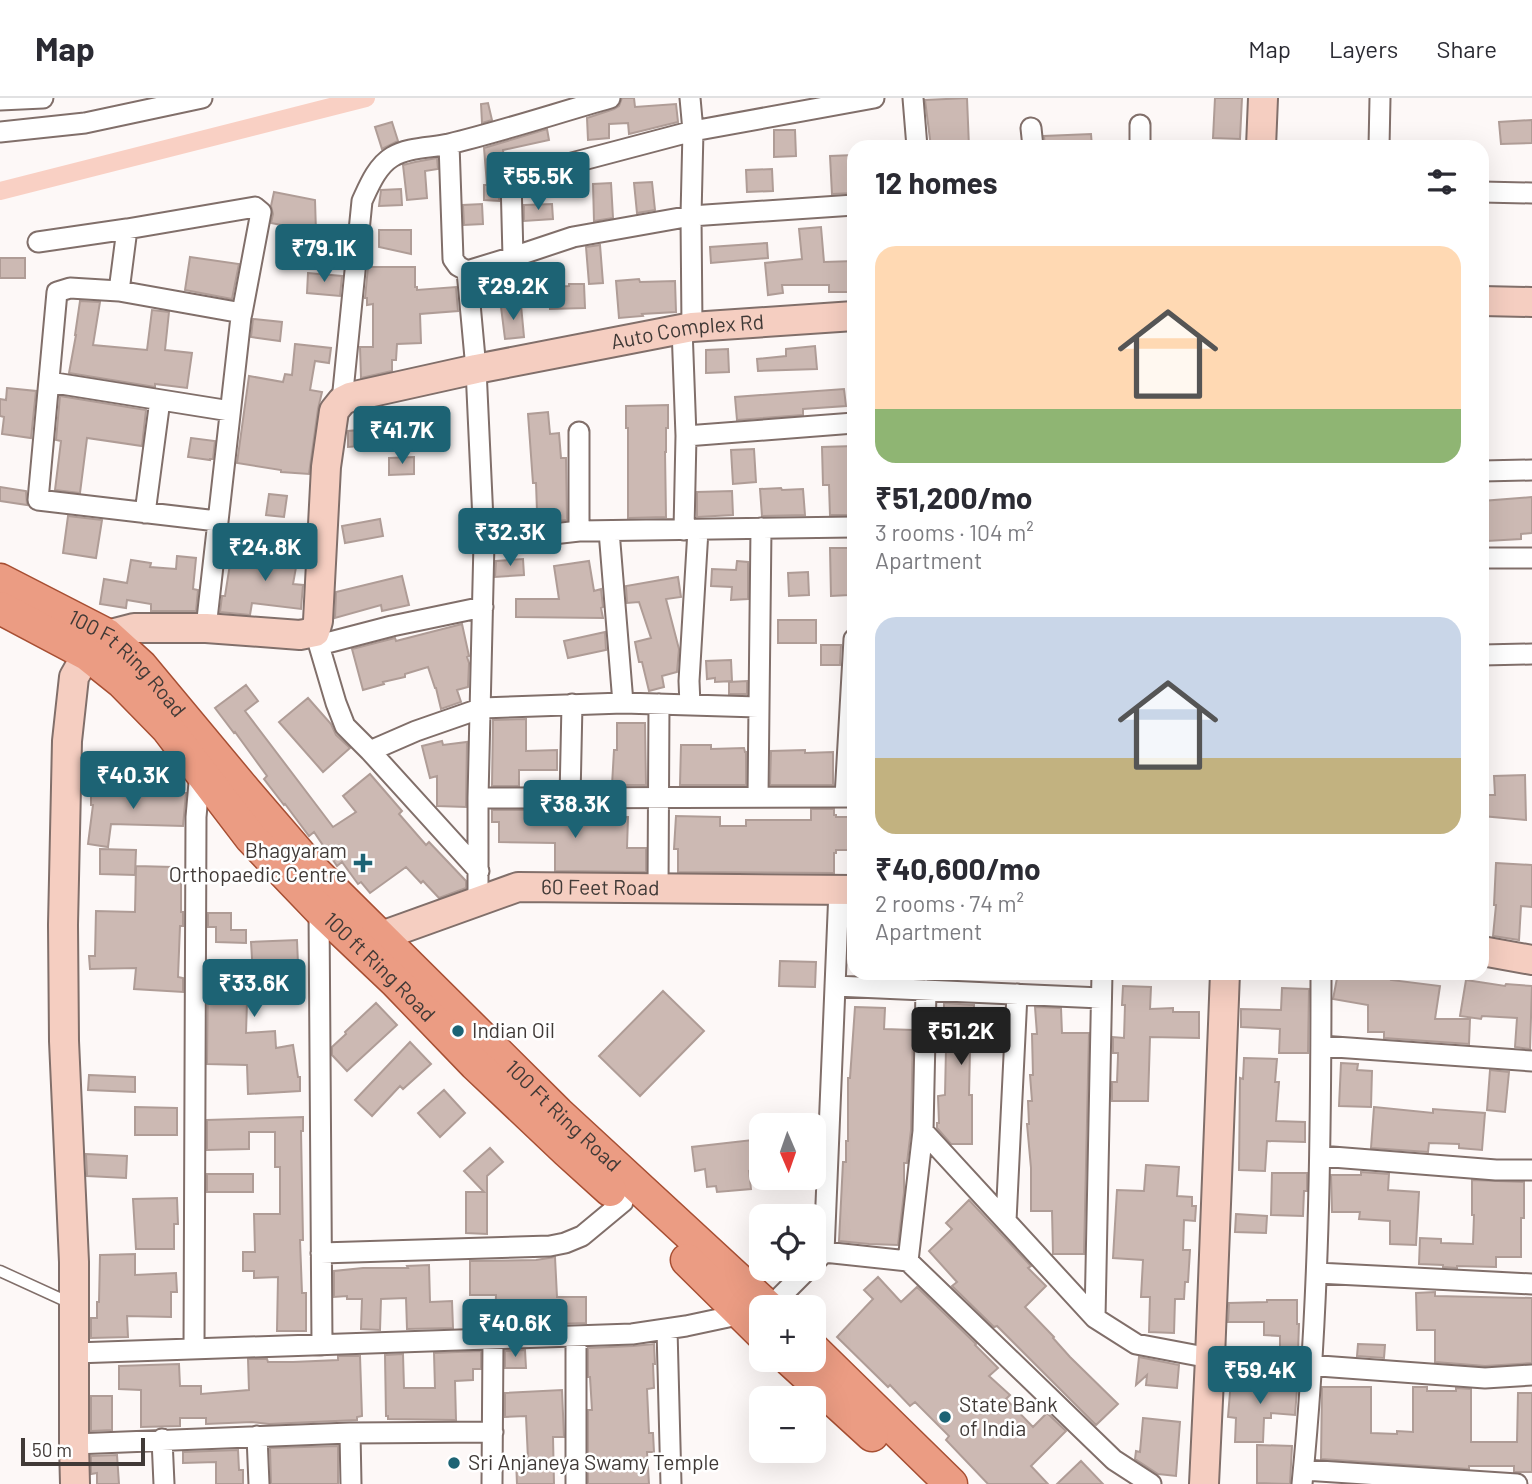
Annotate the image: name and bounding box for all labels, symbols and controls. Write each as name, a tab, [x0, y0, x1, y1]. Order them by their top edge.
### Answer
text: Map	[35, 28, 95, 68]
text: Map	[1248, 34, 1291, 63]
text: Layers	[1329, 34, 1398, 63]
text: Share	[1436, 34, 1497, 63]
pin: ₹55.5K	[481, 152, 595, 212]
text: ₹55.5K	[503, 161, 573, 189]
icon: filters	[1423, 163, 1461, 201]
text: 12 homes	[875, 164, 998, 200]
pin: ₹79.1K	[267, 225, 381, 284]
text: ₹79.1K	[291, 233, 357, 261]
pin: ₹29.2K	[456, 262, 570, 322]
text: ₹29.2K	[477, 271, 549, 299]
icon: home	[1105, 291, 1231, 417]
street label: Auto Complex Rd	[608, 308, 765, 354]
pin: ₹41.7K	[345, 406, 459, 466]
text: ₹41.7K	[369, 415, 435, 443]
text: ₹51,200/mo	[875, 479, 1033, 515]
pin: ₹32.3K	[453, 508, 567, 568]
text: ₹32.3K	[474, 517, 546, 545]
text: 3 rooms · 104 m²	[875, 518, 1034, 546]
pin: ₹24.8K	[208, 524, 322, 583]
text: ₹24.8K	[228, 532, 302, 560]
text: Apartment	[875, 546, 982, 574]
street label: 100 Ft Ring Road	[65, 604, 192, 721]
icon: home	[1105, 662, 1231, 788]
pin: ₹40.3K	[76, 752, 190, 811]
text: ₹40.3K	[96, 760, 170, 788]
pin: ₹38.3K	[518, 780, 632, 840]
text: ₹38.3K	[539, 789, 611, 817]
place label: Bhagyaram Orthopaedic Centre	[169, 837, 347, 886]
text: ₹40,600/mo	[875, 850, 1041, 886]
marker: Bhagyaram Orthopaedic Centre	[353, 853, 373, 873]
street label: 60 Feet Road	[541, 873, 660, 899]
text: 2 rooms · 74 m²	[875, 889, 1024, 917]
street label: 100 ft Ring Road	[319, 906, 441, 1026]
text: Apartment	[875, 917, 982, 945]
pin: ₹33.6K	[197, 960, 311, 1019]
text: ₹33.6K	[219, 968, 289, 996]
pin: ₹51.2K	[904, 1007, 1018, 1067]
text: ₹51.2K	[928, 1016, 994, 1044]
place label: Indian Oil	[472, 1017, 555, 1042]
marker: Indian Oil	[450, 1023, 466, 1039]
street label: 100 Ft Ring Road	[501, 1054, 627, 1176]
north arrow	[749, 1113, 826, 1190]
map controls	[749, 1113, 826, 1463]
button: locate	[749, 1204, 826, 1281]
button: +	[749, 1295, 826, 1372]
pin: ₹40.6K	[458, 1300, 572, 1359]
text: ₹40.6K	[478, 1308, 552, 1336]
pin: ₹59.4K	[1203, 1346, 1317, 1406]
text: ₹59.4K	[1224, 1355, 1296, 1383]
button: −	[749, 1386, 826, 1463]
place label: State Bank of India	[959, 1391, 1058, 1440]
marker: State Bank of India	[937, 1409, 953, 1425]
scale bar	[21, 1435, 145, 1467]
text: 50 m	[32, 1438, 72, 1461]
place label: Sri Anjaneya Swamy Temple	[468, 1449, 720, 1474]
marker: Sri Anjaneya Swamy Temple	[446, 1455, 462, 1471]

